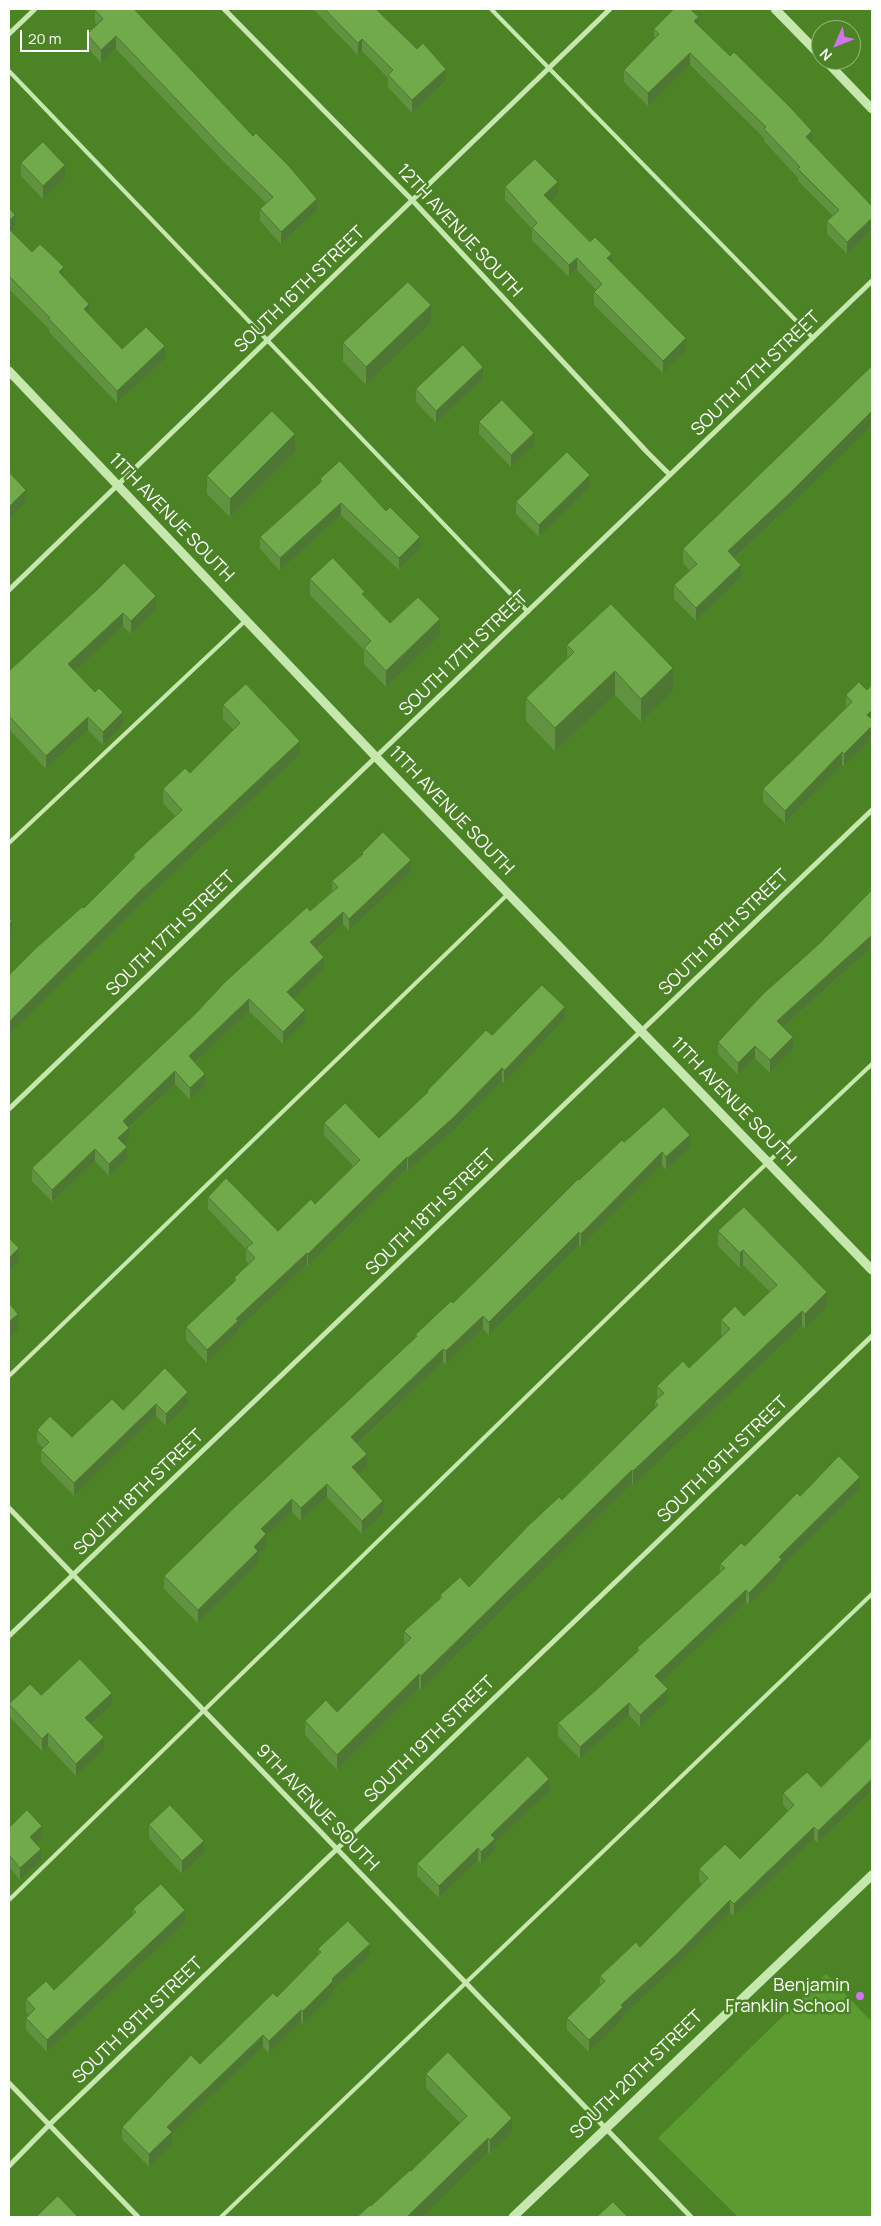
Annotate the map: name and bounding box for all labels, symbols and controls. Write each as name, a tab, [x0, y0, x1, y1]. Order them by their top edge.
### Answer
scale bar	[22, 20, 91, 52]
north arrow	[811, 20, 861, 70]
text: 20 m	[28, 28, 61, 49]
text: N	[815, 45, 836, 65]
street label: 12TH AVENUE SOUTH	[392, 160, 526, 302]
street label: SOUTH 16TH STREET	[230, 222, 370, 358]
street label: SOUTH 17TH STREET	[687, 307, 825, 441]
street label: 11TH AVENUE SOUTH	[104, 449, 238, 587]
street label: SOUTH 17TH STREET	[395, 587, 533, 721]
street label: 11TH AVENUE SOUTH	[384, 742, 518, 880]
street label: SOUTH 18TH STREET	[655, 865, 793, 1001]
street label: SOUTH 17TH STREET	[102, 867, 240, 1001]
street label: 11TH AVENUE SOUTH	[666, 1033, 800, 1171]
street label: SOUTH 18TH STREET	[362, 1145, 500, 1281]
street label: SOUTH 19TH STREET	[653, 1392, 793, 1528]
street label: SOUTH 18TH STREET	[70, 1425, 208, 1561]
street label: SOUTH 19TH STREET	[360, 1672, 500, 1808]
street label: 9TH AVENUE SOUTH	[251, 1740, 383, 1876]
street label: SOUTH 19TH STREET	[68, 1953, 208, 2089]
place label: Benjamin Franklin School	[725, 1975, 850, 2018]
marker: Benjamin Franklin School	[854, 1990, 866, 2002]
street label: SOUTH 20TH STREET	[566, 2006, 708, 2144]

